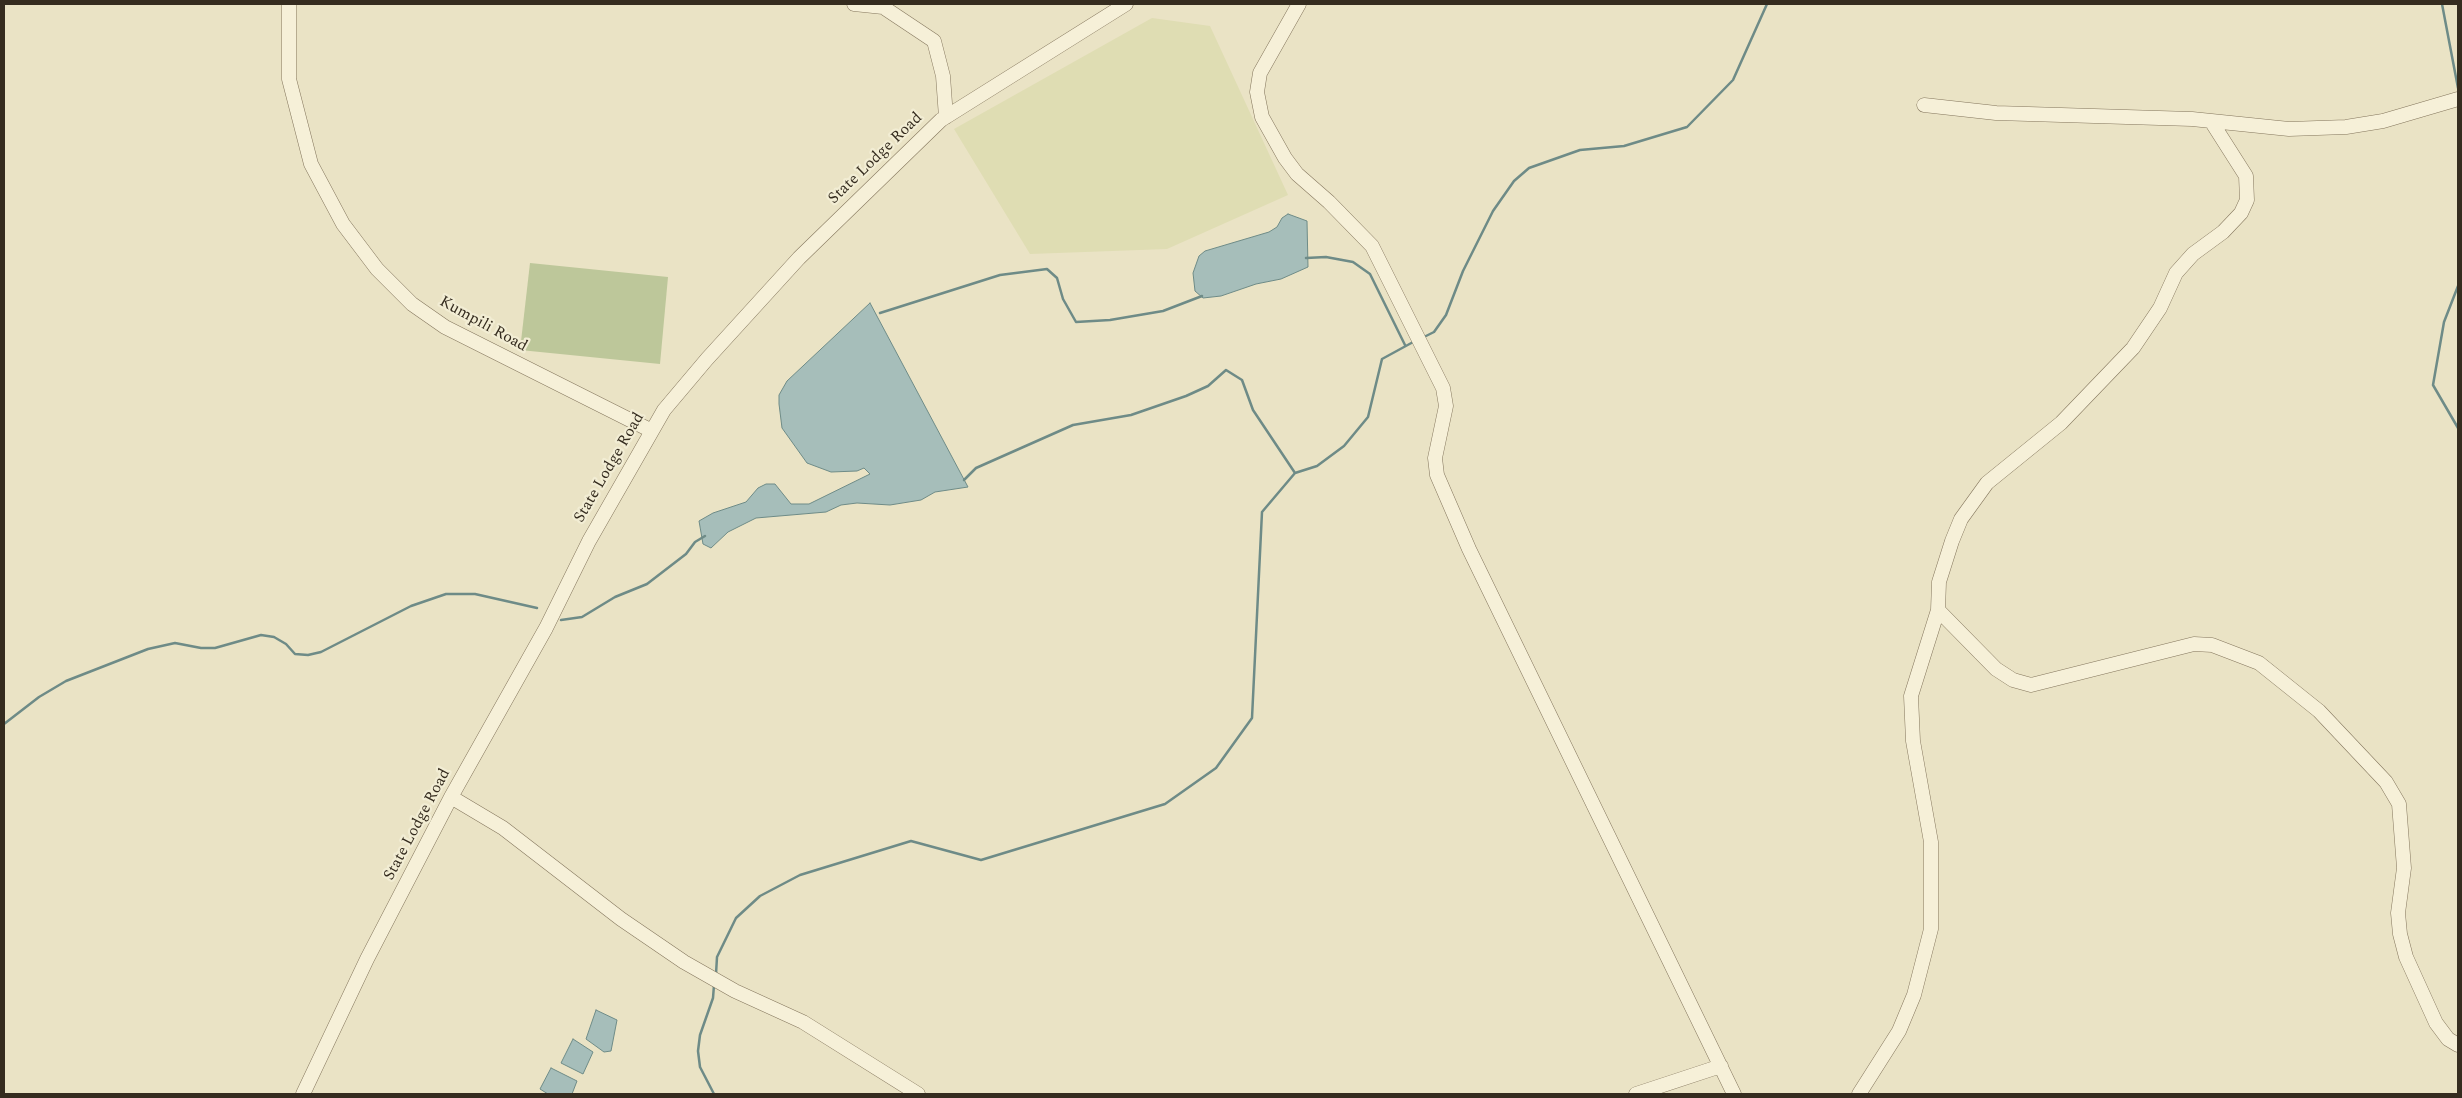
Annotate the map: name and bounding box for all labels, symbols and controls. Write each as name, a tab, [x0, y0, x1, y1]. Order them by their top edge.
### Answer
street label: State Lodge Road	[825, 109, 927, 209]
street label: Kumpili Road	[436, 293, 530, 357]
street label: State Lodge Road	[571, 410, 649, 526]
street label: State Lodge Road	[380, 766, 456, 884]

